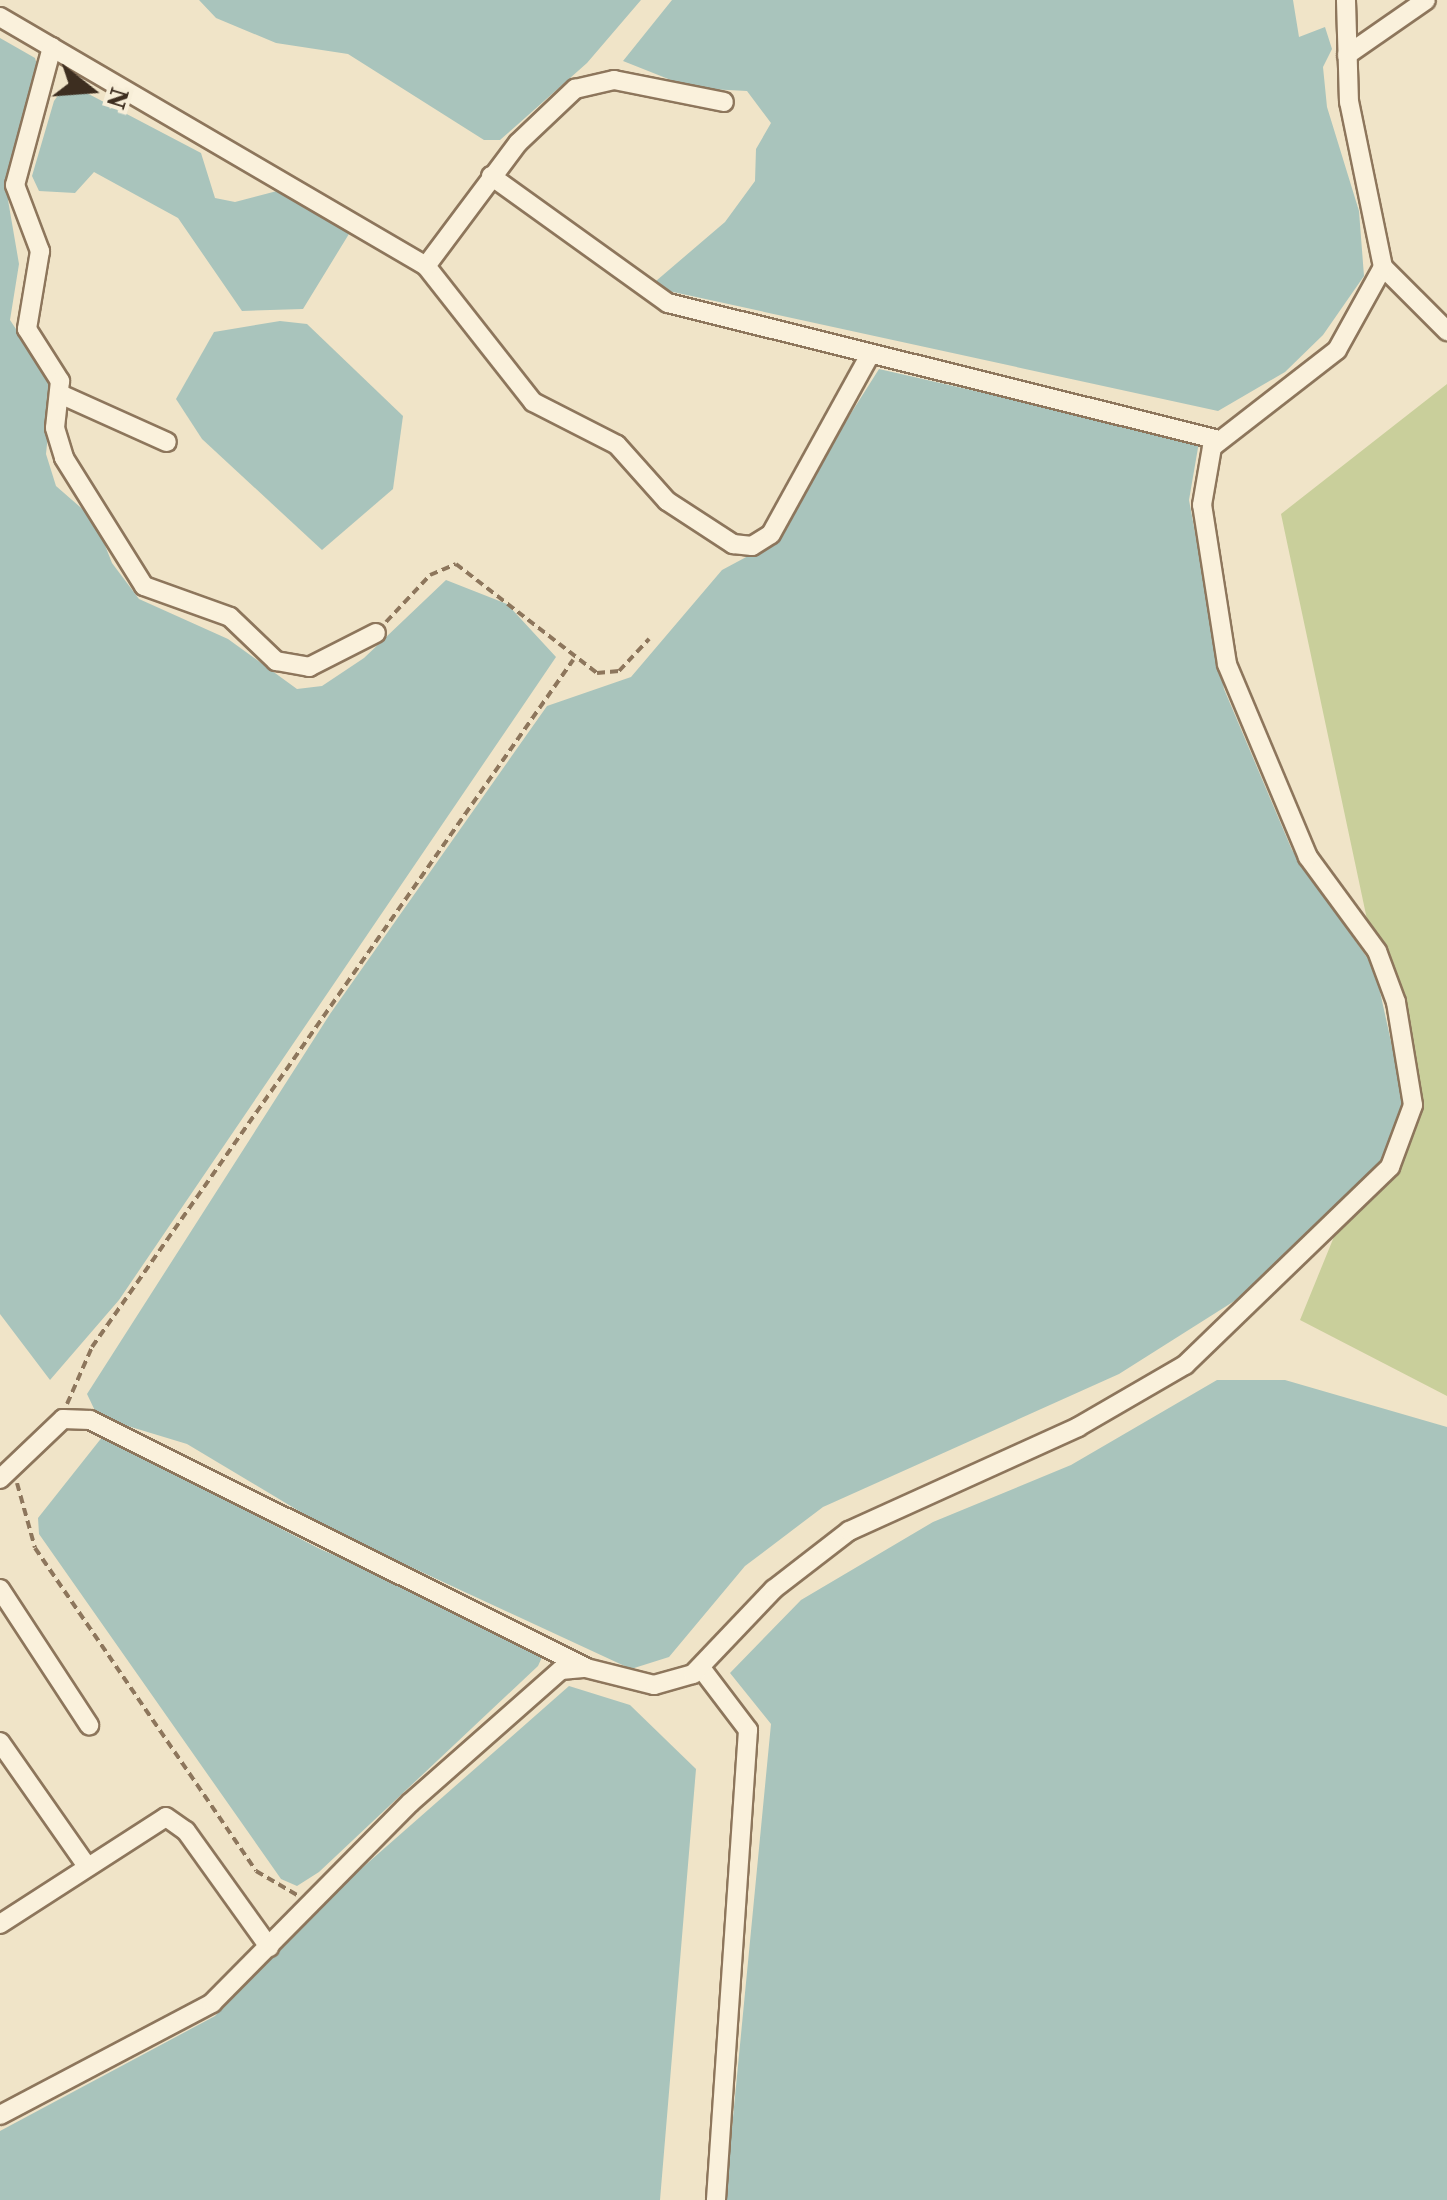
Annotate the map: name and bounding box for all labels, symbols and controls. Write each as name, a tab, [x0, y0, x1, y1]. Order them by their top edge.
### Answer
north arrow	[40, 40, 140, 140]
text: N	[98, 83, 140, 114]

